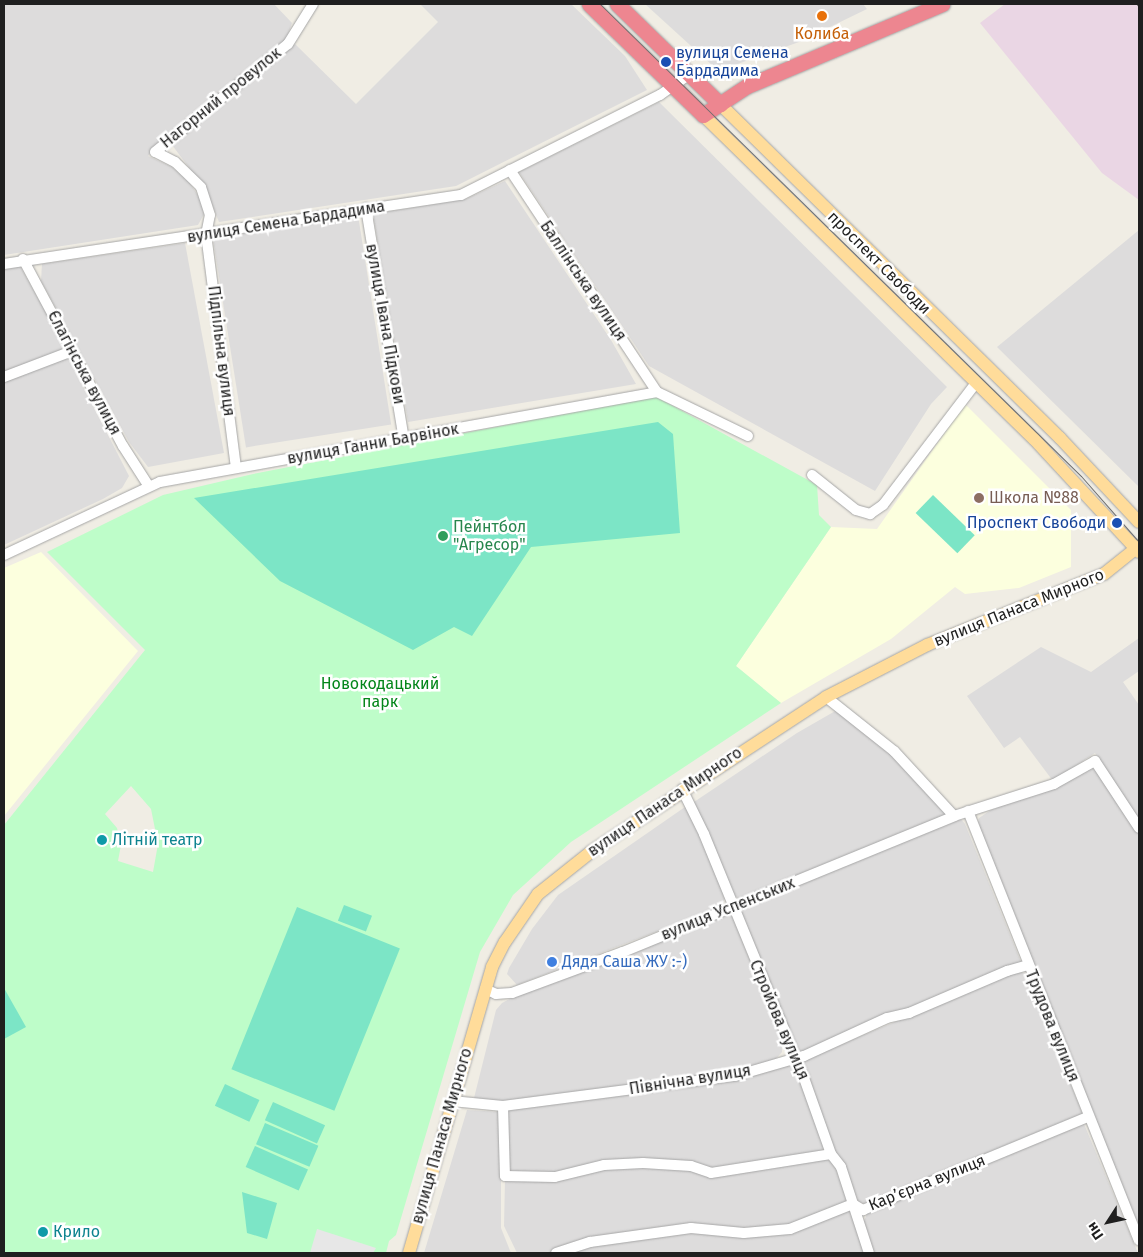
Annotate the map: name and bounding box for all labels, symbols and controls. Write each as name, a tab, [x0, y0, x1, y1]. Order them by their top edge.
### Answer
marker: Колиба	[816, 10, 828, 22]
place label: Колиба	[794, 24, 850, 44]
place label: вулиця Семена Бардадима	[676, 43, 789, 81]
street label: Нагорний провулок	[157, 44, 285, 152]
marker: вулиця Семена Бардадима	[660, 56, 672, 68]
street label: вулиця Семена Бардадима	[186, 197, 386, 247]
street label: проспект Свободи	[823, 207, 935, 319]
street label: Баллінська вулиця	[536, 217, 630, 345]
street label: вулиця Івана Підкови	[361, 242, 409, 406]
street label: Підпільна вулиця	[203, 285, 239, 417]
street label: Єлагінська вулиця	[43, 308, 125, 438]
street label: вулиця Ганни Барвінок	[286, 419, 460, 469]
place label: Школа №88	[989, 488, 1079, 508]
marker: Школа №88	[973, 492, 985, 504]
place label: Проспект Свободи	[967, 513, 1106, 533]
marker: Проспект Свободи	[1110, 516, 1124, 530]
place label: Пейнтбол "Агресор"	[453, 517, 526, 555]
marker: Пейнтбол "Агресор"	[437, 530, 449, 542]
street label: вулиця Панаса Мирного	[931, 565, 1107, 651]
park label: Новокодацький парк	[321, 674, 439, 712]
street label: вулиця Панаса Мирного	[584, 743, 746, 861]
place label: Лiтнiй театр	[112, 830, 203, 850]
marker: Лiтнiй театр	[96, 834, 108, 846]
street label: вулиця Успенських	[658, 873, 798, 945]
place label: Дядя Саша ЖУ :-)	[562, 952, 687, 972]
marker: Дядя Саша ЖУ :-)	[546, 956, 558, 968]
street label: Стройова вулиця	[745, 957, 813, 1083]
street label: Трудова вулиця	[1021, 967, 1083, 1085]
street label: вулиця Панаса Мирного	[408, 1046, 476, 1226]
street label: Північна вулиця	[628, 1061, 752, 1099]
street label: Карʼєрна вулиця	[866, 1151, 988, 1215]
north arrow	[1083, 1197, 1133, 1247]
text: Пн	[1083, 1219, 1107, 1243]
place label: Крило	[53, 1222, 100, 1242]
marker: Крило	[37, 1226, 49, 1238]

